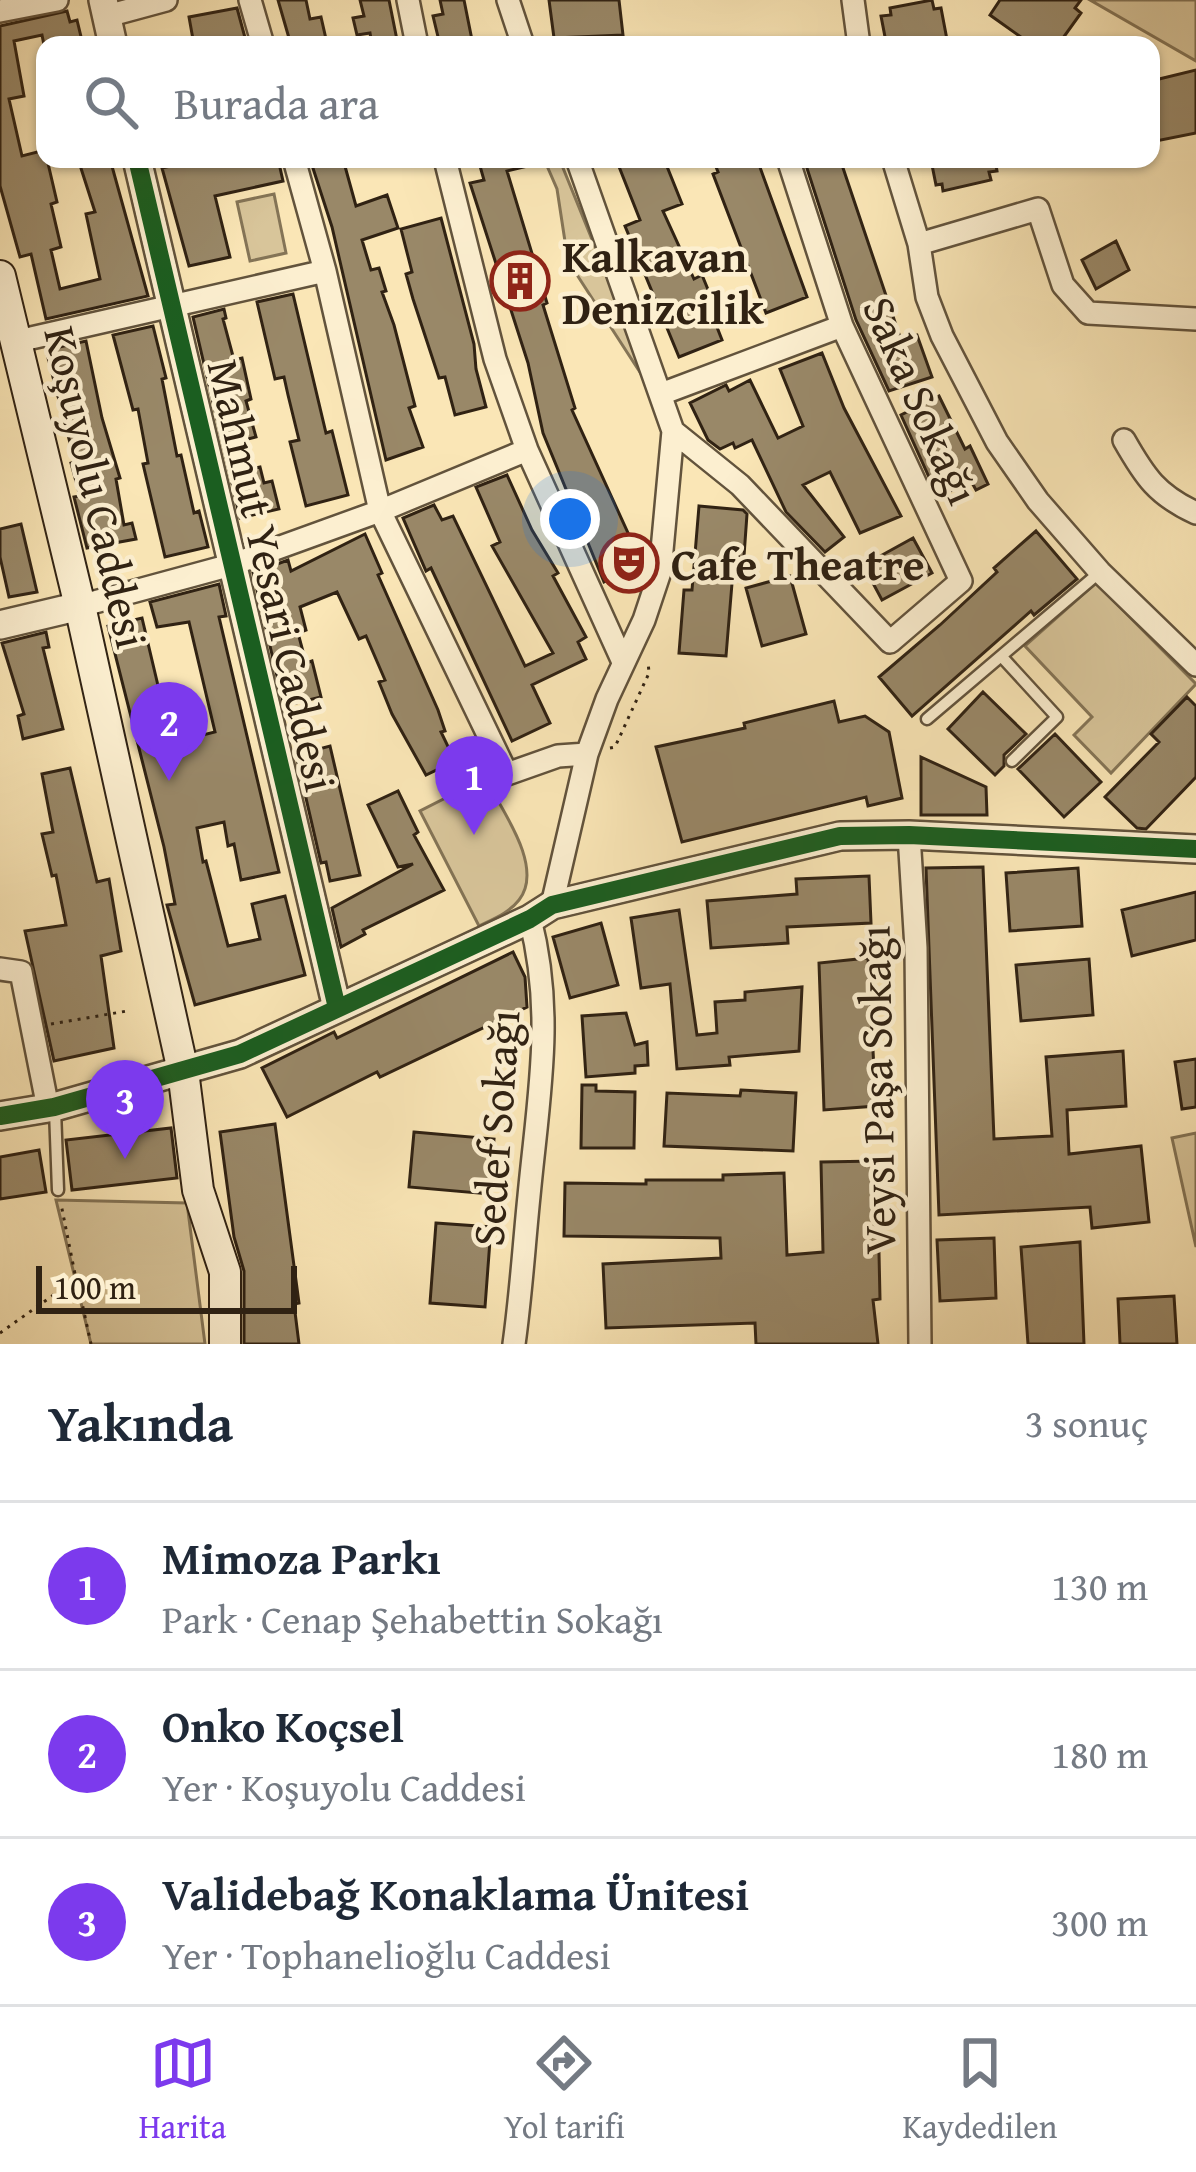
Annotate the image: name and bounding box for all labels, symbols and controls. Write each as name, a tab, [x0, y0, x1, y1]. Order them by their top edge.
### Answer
search box	[36, 36, 1160, 168]
icon: search	[78, 69, 144, 135]
text: Burada ara	[174, 70, 379, 135]
place label: Kalkavan Denizcilik	[562, 223, 764, 340]
building icon: Kalkavan Denizcilik	[489, 250, 551, 312]
street label: Saka Sokağı	[847, 286, 997, 514]
street label: Koşuyolu Caddesi	[28, 320, 166, 654]
street label: Mahmut Yesari Caddesi	[192, 353, 354, 797]
your location	[540, 489, 600, 549]
place label: Cafe Theatre	[671, 531, 925, 596]
theatre icon: Cafe Theatre	[598, 532, 660, 594]
pin: 2	[130, 682, 208, 781]
pin: 1	[435, 736, 513, 835]
street label: Veysi Paşa Sokağı	[841, 925, 911, 1255]
street label: Sedef Sokağı	[454, 1008, 536, 1248]
pin: 3	[86, 1060, 164, 1159]
scale bar	[36, 1260, 297, 1313]
text: 100 m	[54, 1263, 136, 1311]
text: Yakında	[48, 1385, 233, 1460]
text: 3 sonuç	[1025, 1394, 1148, 1451]
text: Mimoza Parkı	[162, 1525, 441, 1590]
text: 1	[77, 1557, 97, 1614]
text: 130 m	[1051, 1557, 1148, 1614]
text: Park · Cenap Şehabettin Sokağı	[162, 1590, 663, 1647]
text: Onko Koçsel	[162, 1693, 404, 1758]
text: 2	[77, 1725, 97, 1782]
text: 180 m	[1051, 1725, 1148, 1782]
text: Yer · Koşuyolu Caddesi	[162, 1758, 526, 1815]
text: Validebağ Konaklama Ünitesi	[162, 1861, 749, 1926]
text: 3	[77, 1893, 97, 1950]
text: 300 m	[1051, 1893, 1148, 1950]
text: Yer · Tophanelioğlu Caddesi	[162, 1926, 611, 1983]
tab: Harita	[139, 2030, 226, 2150]
tab: Yol tarifi	[504, 2030, 625, 2150]
tab: Kaydedilen	[902, 2030, 1057, 2150]

